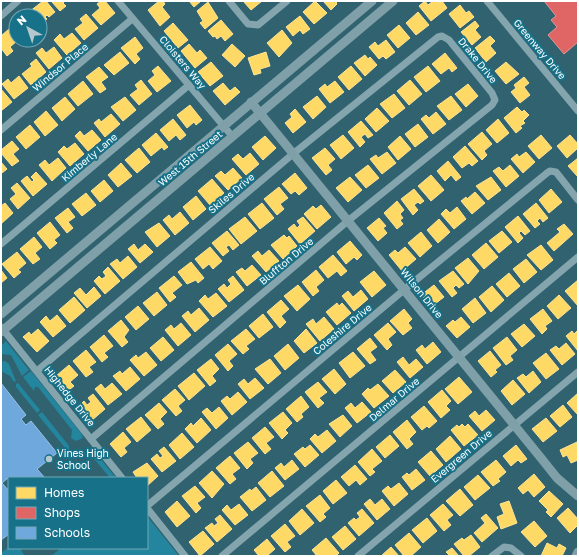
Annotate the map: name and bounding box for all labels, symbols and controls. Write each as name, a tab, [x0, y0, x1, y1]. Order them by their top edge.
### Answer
north arrow	[8, 8, 48, 48]
text: N	[14, 12, 29, 28]
street label: Greenway Drive	[511, 17, 569, 82]
street label: Cloisters Way	[157, 33, 209, 91]
street label: Drake Drive	[456, 35, 500, 85]
street label: Windsor Place	[30, 40, 90, 94]
street label: West 15th Street	[156, 128, 224, 188]
street label: Kimberly Lane	[59, 130, 119, 184]
street label: Skiles Drive	[206, 170, 257, 216]
street label: Bluffton Drive	[257, 235, 316, 287]
street label: Wilson Drive	[398, 266, 446, 320]
street label: Coleshire Drive	[310, 301, 374, 357]
street label: Highedge Drive	[42, 364, 98, 429]
street label: Delmar Drive	[367, 374, 422, 423]
street label: Evergreen Drive	[428, 427, 494, 485]
place label: Vines High School	[57, 447, 109, 471]
marker: Vines High School	[44, 454, 54, 464]
legend	[8, 477, 148, 549]
text: Homes	[44, 485, 84, 500]
text: Shops	[44, 505, 80, 520]
text: Schools	[44, 525, 90, 540]

